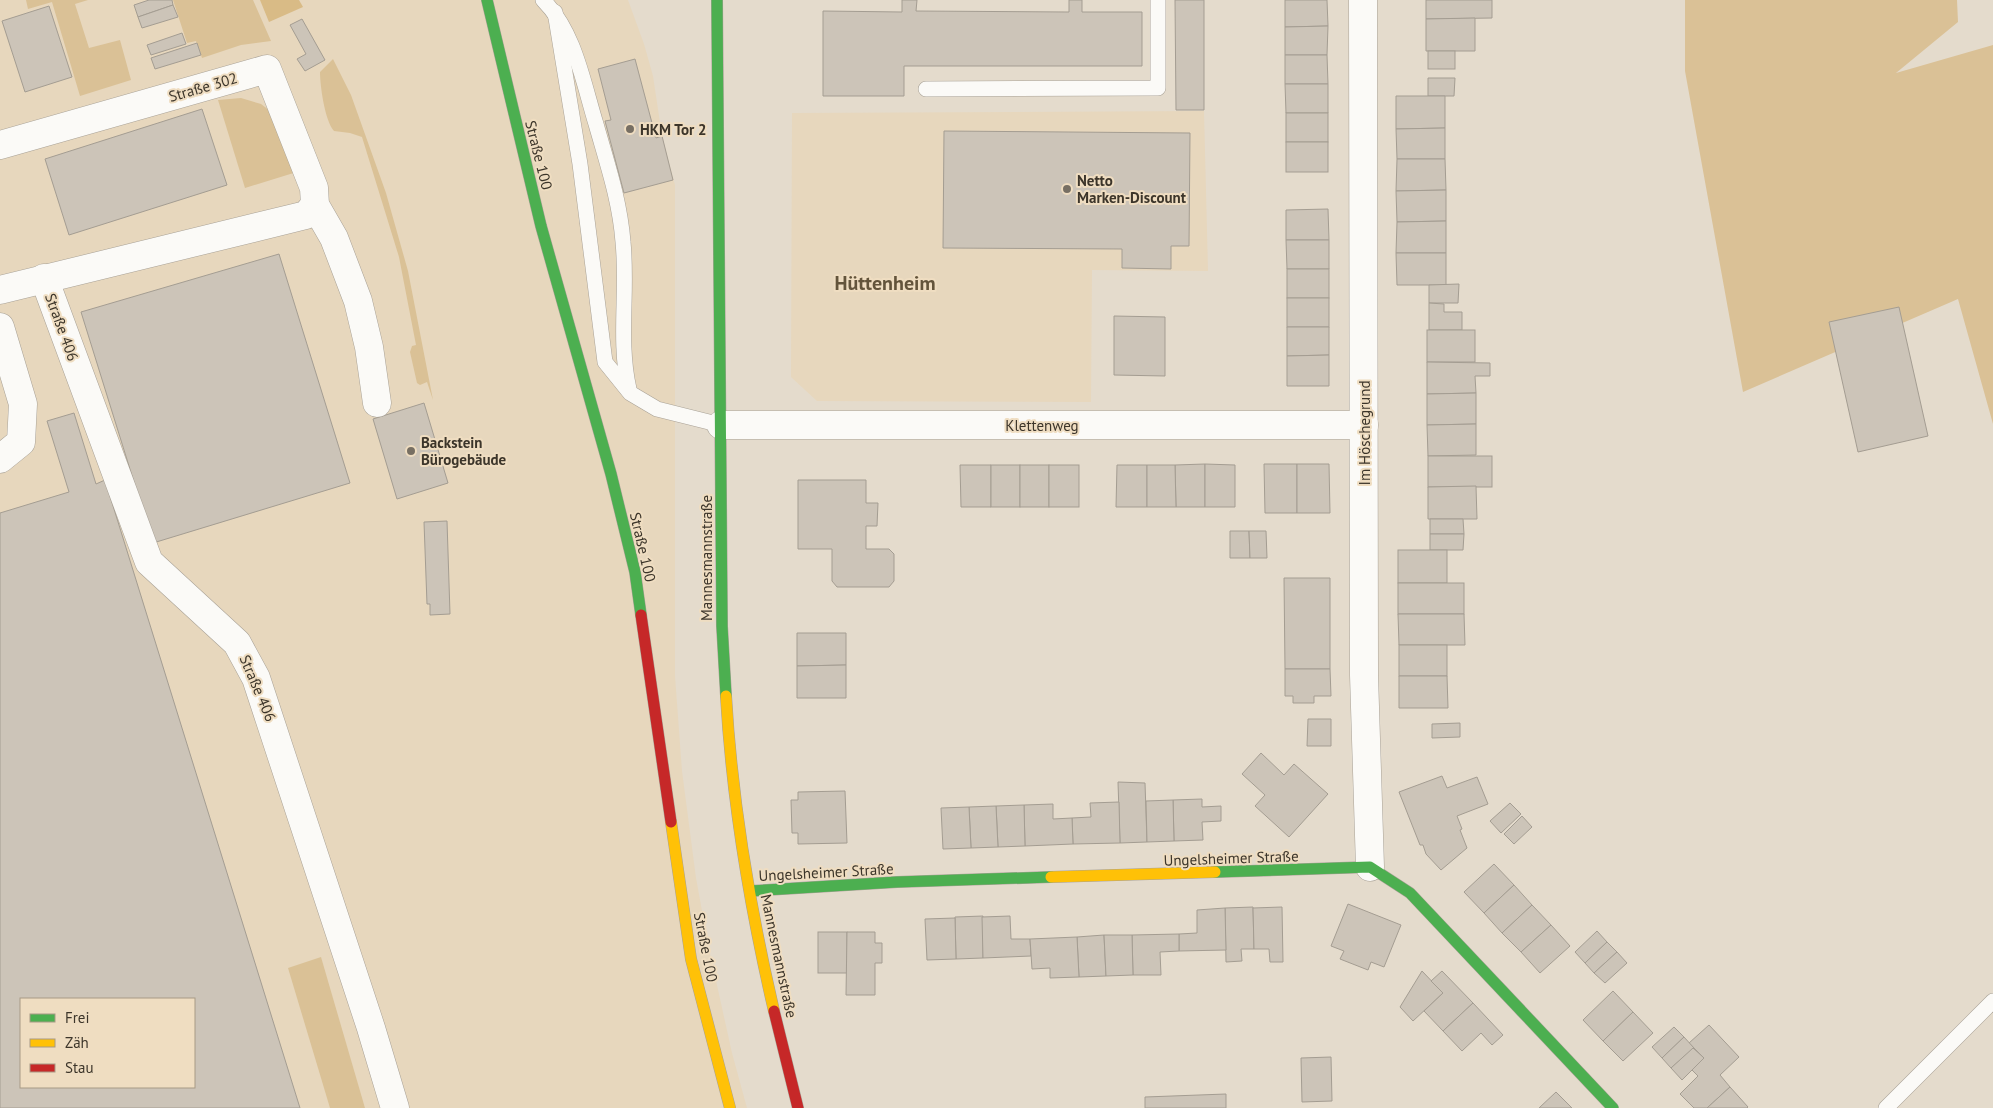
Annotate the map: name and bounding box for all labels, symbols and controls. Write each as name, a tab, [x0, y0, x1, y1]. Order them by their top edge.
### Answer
street label: Straße 302	[166, 68, 240, 106]
street label: Straße 100	[521, 118, 557, 192]
place label: HKM Tor 2	[640, 120, 707, 139]
marker: HKM Tor 2	[624, 123, 636, 135]
place label: Netto Marken-Discount	[1077, 171, 1187, 207]
marker: Netto Marken-Discount	[1061, 183, 1073, 195]
district label: Hüttenheim	[834, 270, 936, 296]
street label: Straße 406	[41, 291, 83, 363]
street label: Im Höschegrund	[1355, 381, 1374, 485]
street label: Klettenweg	[1005, 416, 1079, 435]
place label: Backstein Bürogebäude	[421, 433, 507, 469]
marker: Backstein Bürogebäude	[405, 445, 417, 457]
street label: Mannesmannstraße	[697, 495, 716, 621]
street label: Straße 100	[626, 510, 660, 584]
street label: Straße 406	[235, 652, 281, 724]
street label: Ungelsheimer Straße	[1163, 846, 1299, 870]
street label: Ungelsheimer Straße	[758, 859, 894, 885]
street label: Mannesmannstraße	[757, 892, 801, 1020]
street label: Straße 100	[690, 911, 722, 983]
legend	[20, 998, 195, 1088]
text: Frei	[65, 1008, 90, 1027]
text: Zäh	[65, 1033, 89, 1052]
text: Stau	[65, 1058, 94, 1077]

